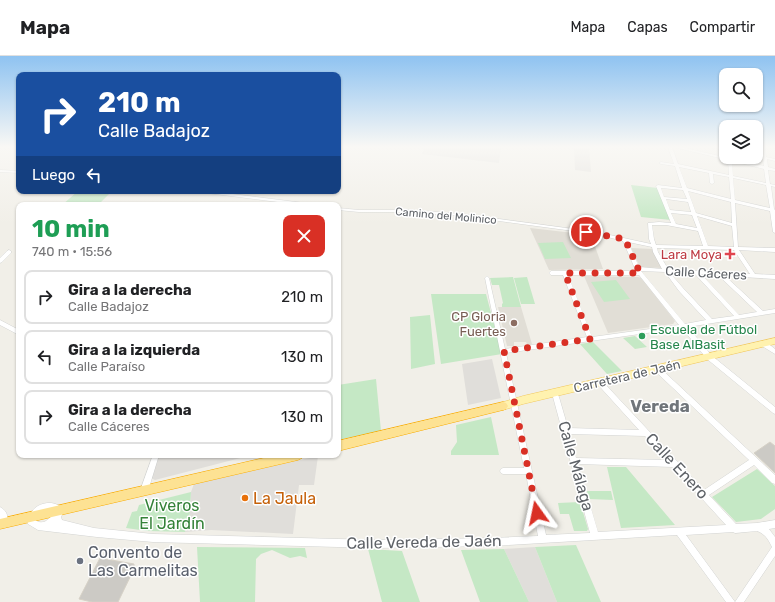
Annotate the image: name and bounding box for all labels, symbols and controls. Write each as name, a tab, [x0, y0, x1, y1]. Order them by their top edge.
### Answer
text: Mapa	[20, 16, 70, 39]
text: Mapa	[570, 19, 605, 36]
text: Capas	[627, 19, 668, 36]
text: Compartir	[690, 19, 755, 36]
map controls	[719, 68, 763, 164]
button: search	[719, 68, 763, 112]
text: 210 m	[98, 86, 181, 119]
icon: right	[32, 88, 84, 140]
text: Calle Badajoz	[98, 120, 210, 142]
button: layers	[719, 120, 763, 164]
icon: left	[83, 164, 105, 186]
text: Luego	[32, 166, 75, 184]
street label: Camino del Molinico	[395, 205, 497, 227]
text: 10 min	[32, 215, 110, 243]
button: close	[283, 215, 325, 257]
pin	[569, 215, 603, 249]
icon: arrive	[575, 221, 597, 243]
text: 740 m · 15:56	[32, 244, 112, 259]
place label: Lara Moya	[661, 247, 722, 262]
marker: Lara Moya	[725, 249, 735, 259]
street label: Calle Cáceres	[665, 263, 748, 283]
text: Gira a la derecha	[68, 281, 192, 299]
icon: right	[34, 286, 56, 308]
text: 210 m	[281, 288, 323, 306]
text: Calle Badajoz	[68, 299, 149, 314]
place label: CP Gloria Fuertes	[451, 309, 506, 339]
marker: CP Gloria Fuertes	[509, 318, 519, 328]
place label: Escuela de Fútbol Base AlBasit	[650, 322, 757, 352]
marker: Escuela de Fútbol Base AlBasit	[637, 331, 647, 341]
text: Gira a la izquierda	[68, 341, 200, 359]
icon: left	[34, 346, 56, 368]
text: 130 m	[281, 348, 323, 366]
street label: Carretera de Jaén	[572, 356, 682, 396]
text: Calle Paraíso	[68, 359, 145, 374]
district label: Vereda	[630, 396, 690, 416]
text: Gira a la derecha	[68, 401, 192, 419]
icon: right	[34, 406, 56, 428]
text: 130 m	[281, 408, 323, 426]
text: Calle Cáceres	[68, 419, 150, 434]
street label: Calle Málaga	[554, 419, 598, 513]
street label: Calle Enero	[642, 429, 712, 503]
place label: La Jaula	[253, 489, 316, 508]
position arrow	[516, 492, 558, 534]
marker: La Jaula	[240, 493, 250, 503]
park label: Viveros El Jardín	[139, 496, 205, 533]
street label: Calle Vereda de Jaén	[346, 531, 502, 553]
place label: Convento de Las Carmelitas	[88, 543, 198, 580]
marker: Convento de Las Carmelitas	[75, 556, 85, 566]

